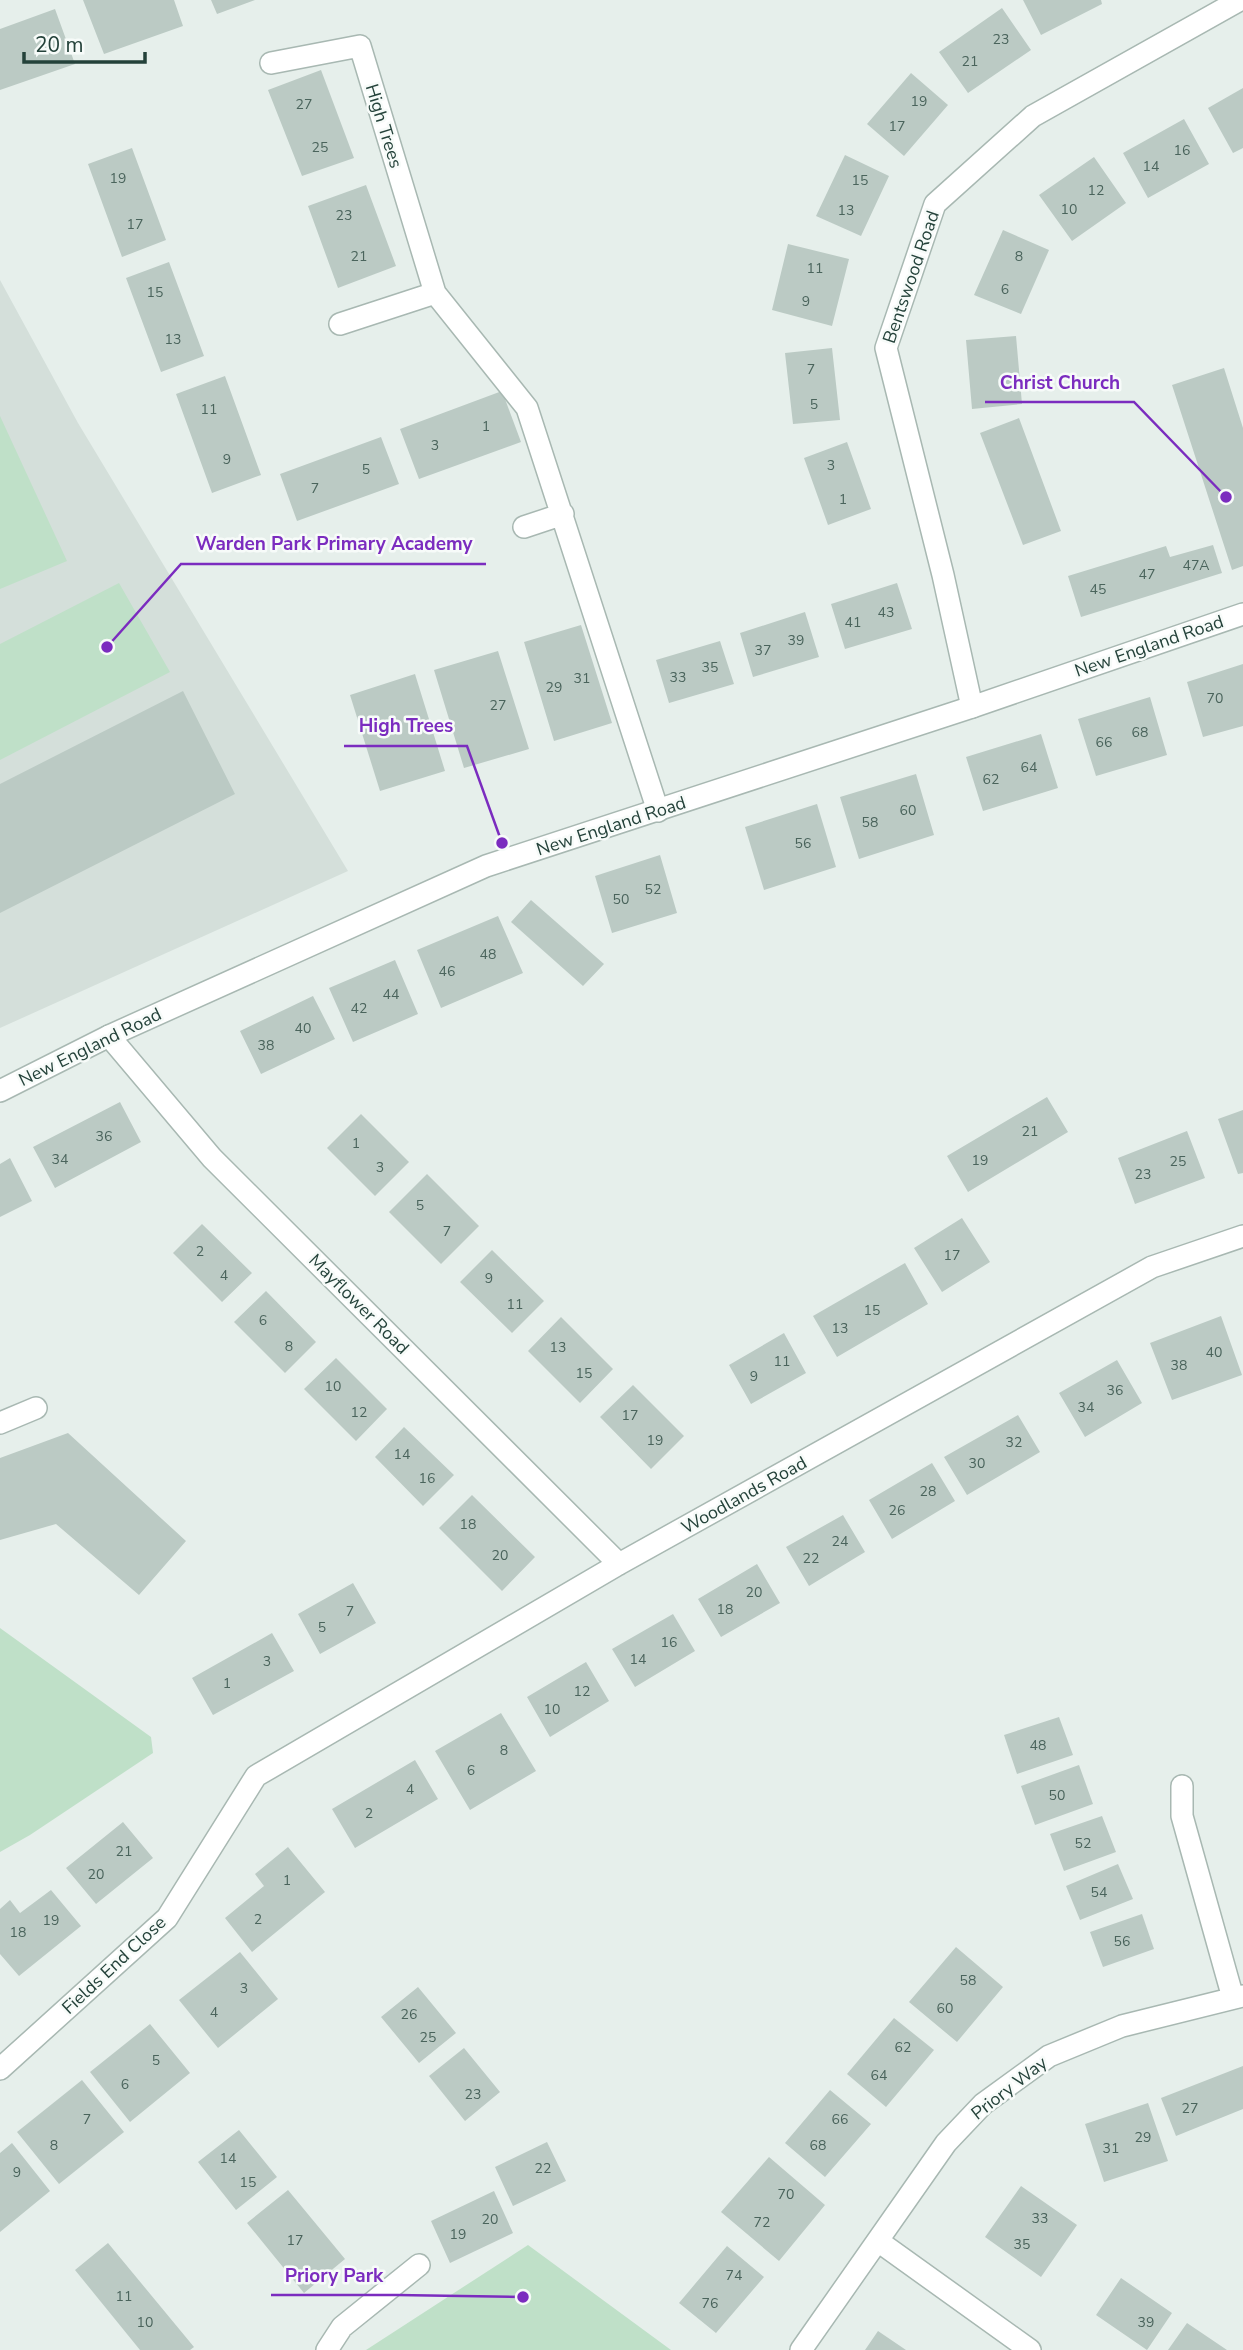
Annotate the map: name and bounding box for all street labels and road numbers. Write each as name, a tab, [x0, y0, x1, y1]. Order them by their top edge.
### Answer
street label: High Trees	[360, 81, 408, 171]
street label: Bentswood Road	[877, 207, 945, 347]
street label: New England Road	[1071, 609, 1227, 683]
street label: New England Road	[533, 790, 689, 862]
street label: New England Road	[15, 1002, 165, 1092]
street label: Mayflower Road	[304, 1249, 414, 1359]
street label: Woodlands Road	[677, 1451, 811, 1539]
street label: Fields End Close	[57, 1911, 171, 2019]
street label: Priory Way	[966, 2050, 1053, 2125]

